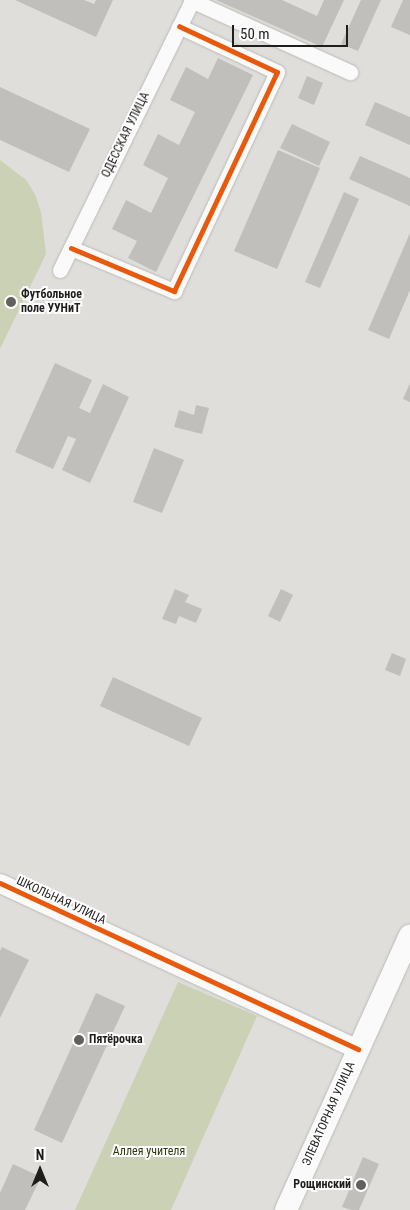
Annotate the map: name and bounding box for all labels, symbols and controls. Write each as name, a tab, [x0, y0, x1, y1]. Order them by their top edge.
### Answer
scale bar	[235, 15, 351, 47]
text: 50 m	[240, 25, 270, 43]
street label: ОДЕССКАЯ УЛИЦА	[99, 90, 153, 180]
place label: Футбольное поле УУНиТ	[21, 288, 82, 316]
marker: Футбольное поле УУНиТ	[5, 296, 17, 308]
street label: ШКОЛЬНАЯ УЛИЦА	[14, 874, 108, 928]
place label: Пятёрочка	[89, 1033, 143, 1047]
marker: Пятёрочка	[73, 1034, 85, 1046]
street label: ЭЛЕВАТОРНАЯ УЛИЦА	[300, 1060, 358, 1168]
north arrow	[15, 1145, 65, 1195]
park label: Аллея учителя	[113, 1145, 185, 1159]
text: N	[36, 1147, 44, 1163]
place label: Рощинский	[293, 1178, 351, 1192]
marker: Рощинский	[355, 1179, 367, 1191]

